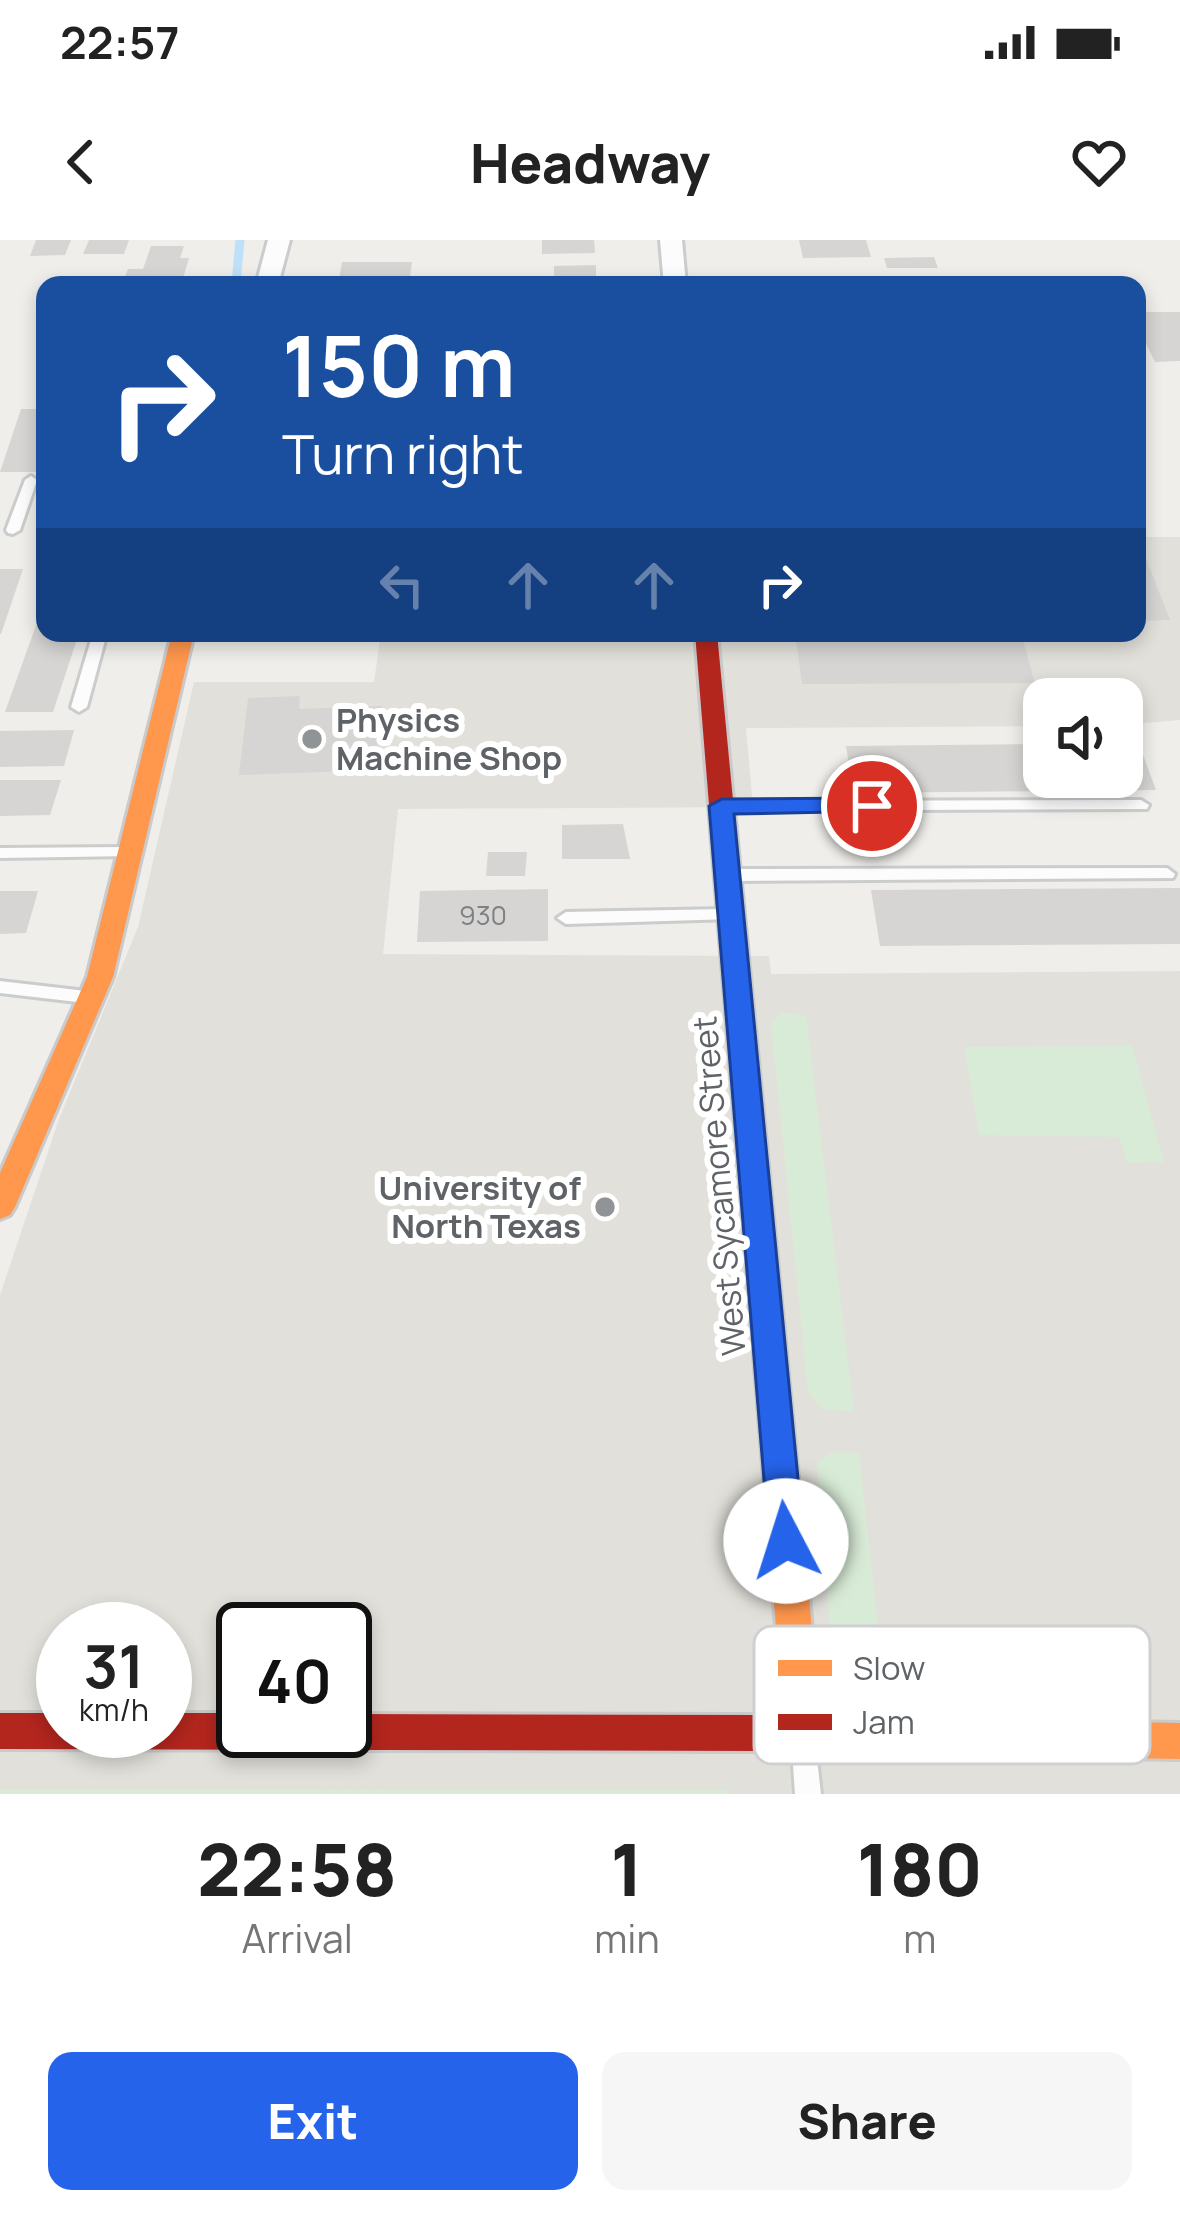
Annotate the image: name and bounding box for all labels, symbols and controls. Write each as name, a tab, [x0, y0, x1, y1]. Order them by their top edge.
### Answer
text: 22:57	[60, 11, 179, 73]
text: Headway	[470, 125, 710, 199]
icon: back	[48, 129, 114, 195]
icon: heart	[1066, 129, 1132, 195]
text: 150 m	[282, 307, 516, 422]
icon: right	[84, 324, 240, 480]
text: Turn right	[282, 416, 524, 490]
icon: left	[369, 552, 435, 618]
icon: ahead	[495, 552, 561, 618]
icon: ahead	[621, 552, 687, 618]
icon: right	[747, 552, 813, 618]
map controls	[1023, 678, 1143, 798]
button: sound	[1023, 678, 1143, 798]
place label: Physics Machine Shop	[336, 697, 562, 780]
marker: Physics Machine Shop	[299, 726, 325, 752]
pin	[821, 755, 923, 857]
icon: arrive	[839, 773, 905, 839]
house number: 930	[459, 896, 507, 933]
street label: West Sycamore Street	[681, 1015, 756, 1358]
place label: University of North Texas	[379, 1165, 582, 1248]
marker: University of North Texas	[592, 1194, 618, 1220]
position arrow	[723, 1478, 849, 1604]
speed limit sign: 40	[216, 1602, 372, 1758]
text: 31	[83, 1624, 145, 1706]
legend	[754, 1626, 1150, 1764]
text: Slow	[853, 1645, 925, 1690]
text: km/h	[79, 1689, 149, 1730]
text: Jam	[853, 1699, 915, 1744]
text: 22:58	[197, 1819, 397, 1918]
text: 1	[611, 1819, 643, 1918]
text: 180	[857, 1819, 983, 1918]
text: Arrival	[241, 1911, 353, 1965]
text: min	[594, 1911, 660, 1965]
text: m	[903, 1911, 936, 1965]
button: Exit	[48, 2052, 578, 2190]
button: Share	[602, 2052, 1132, 2190]

